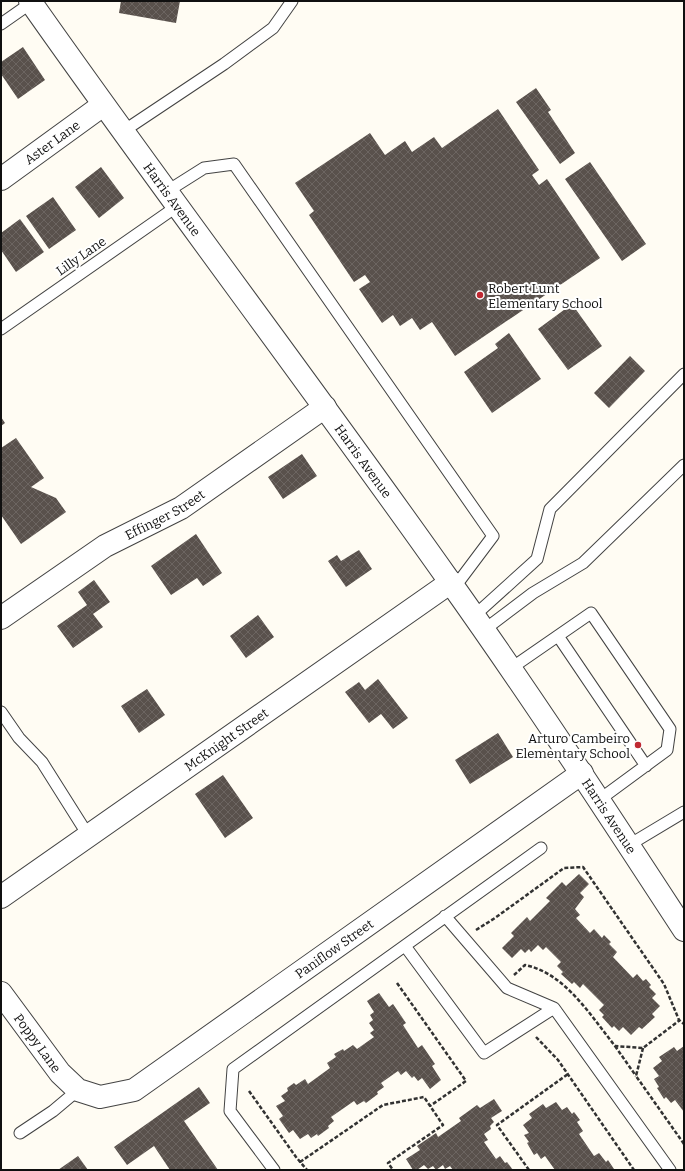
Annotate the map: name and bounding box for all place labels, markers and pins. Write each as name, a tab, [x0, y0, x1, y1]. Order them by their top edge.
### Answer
place label: Robert Lunt Elementary School	[488, 281, 603, 311]
marker: Robert Lunt Elementary School	[475, 290, 485, 300]
place label: Arturo Cambeiro Elementary School	[515, 731, 630, 761]
marker: Arturo Cambeiro Elementary School	[633, 740, 643, 750]

